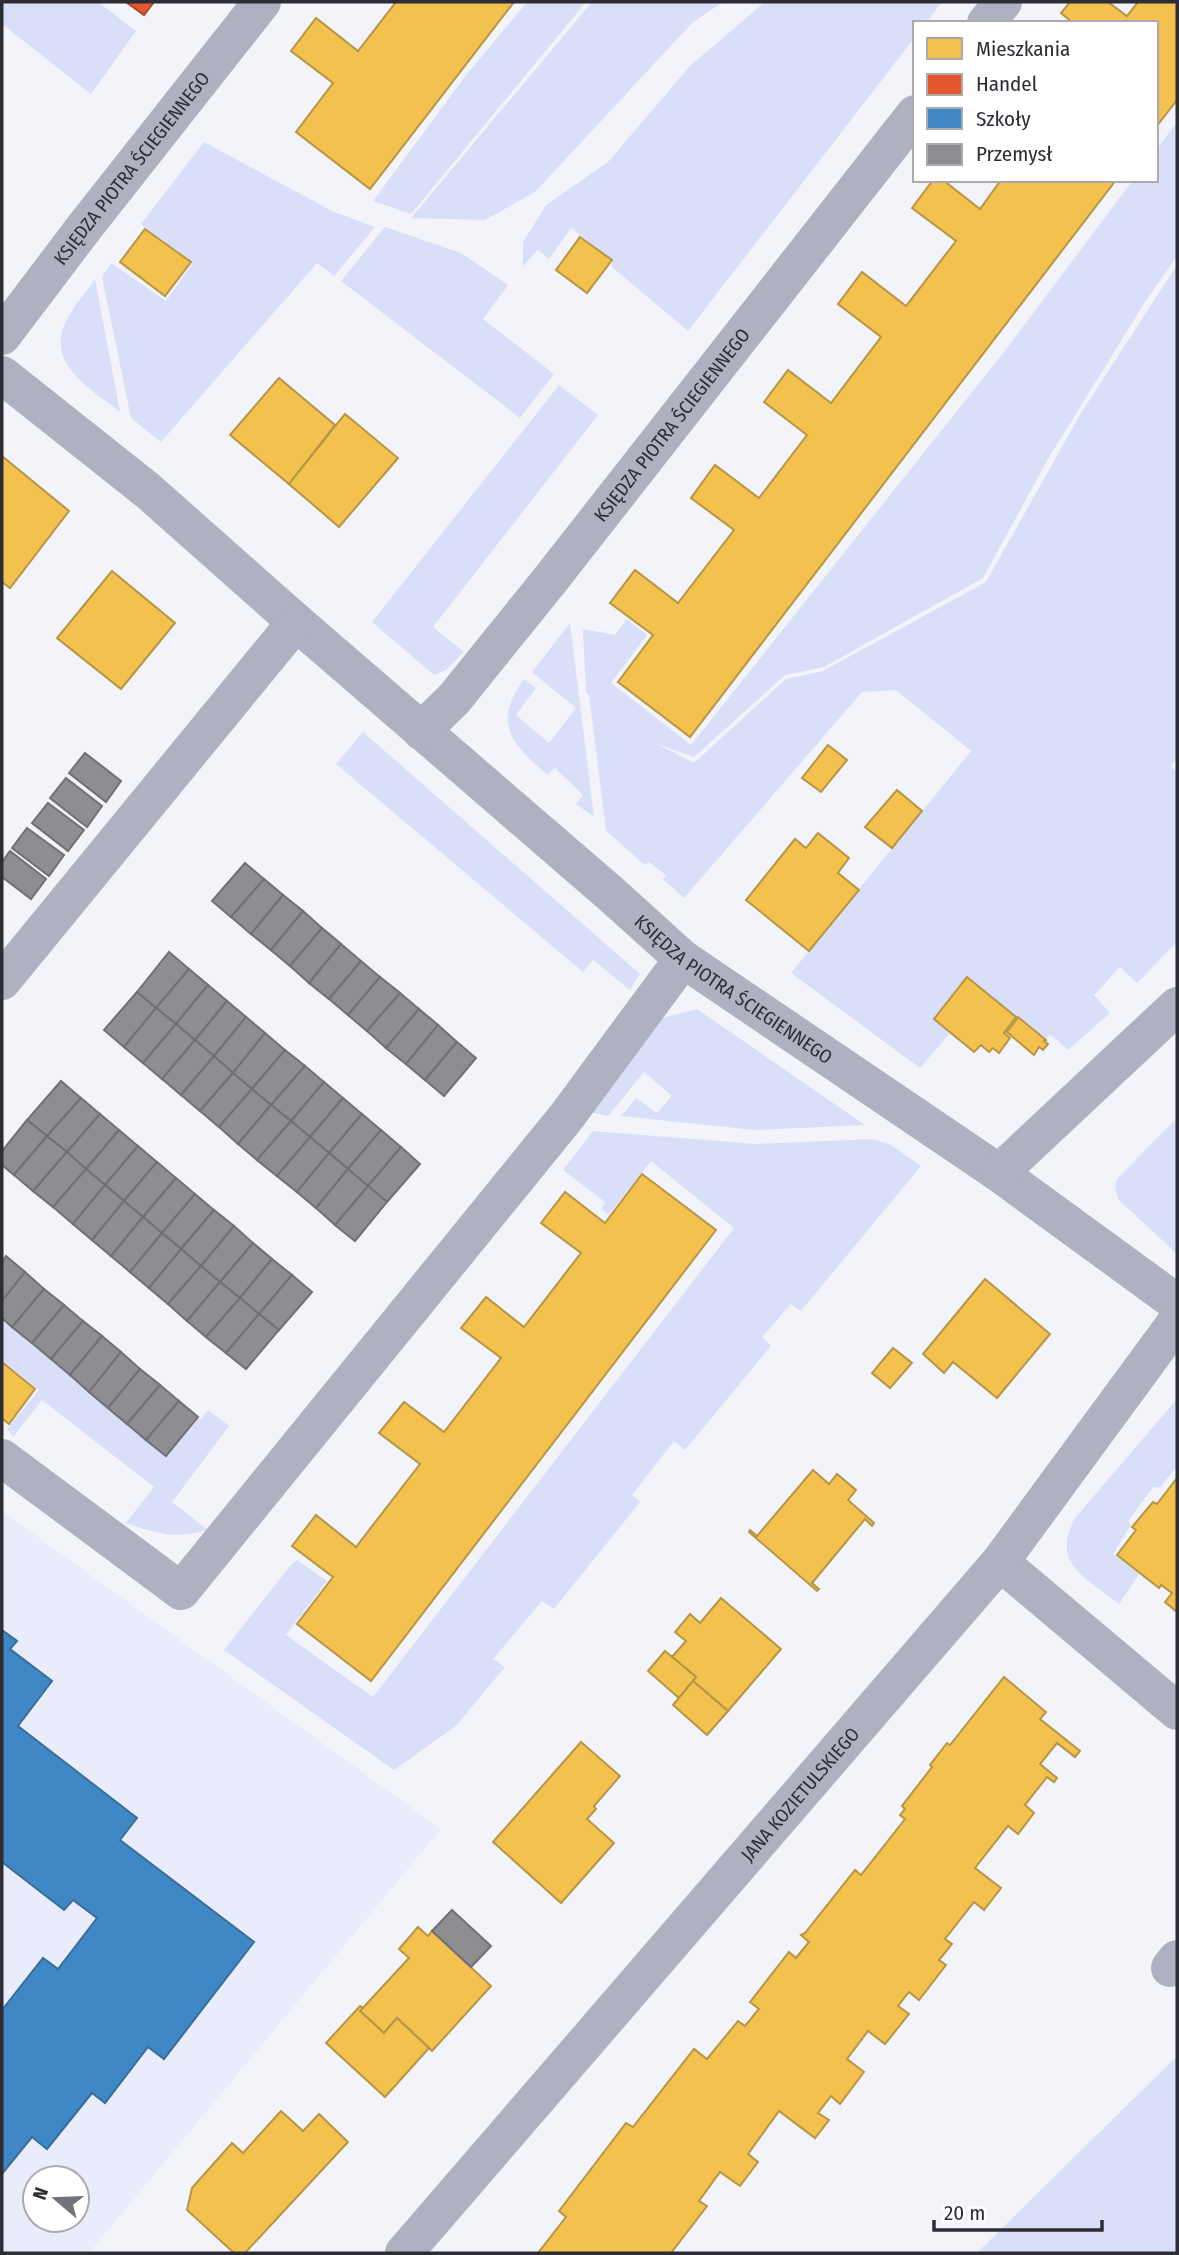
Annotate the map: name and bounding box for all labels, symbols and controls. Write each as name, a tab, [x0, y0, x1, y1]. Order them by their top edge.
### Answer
legend	[913, 21, 1158, 182]
text: Mieszkania	[976, 36, 1070, 62]
street label: KSIĘDZA PIOTRA ŚCIEGIENNEGO	[49, 67, 215, 270]
text: Handel	[976, 71, 1038, 97]
text: Szkoły	[976, 106, 1031, 132]
text: Przemysł	[976, 141, 1053, 167]
street label: KSIĘDZA PIOTRA ŚCIEGIENNEGO	[589, 324, 755, 526]
street label: KSIĘDZA PIOTRA ŚCIEGIENNEGO	[630, 910, 837, 1069]
street label: JANA KOZIETULSKIEGO	[736, 1723, 864, 1866]
north arrow	[21, 2164, 91, 2234]
text: N	[28, 2184, 53, 2203]
scale bar	[934, 2188, 1102, 2232]
text: 20 m	[944, 2200, 985, 2226]

